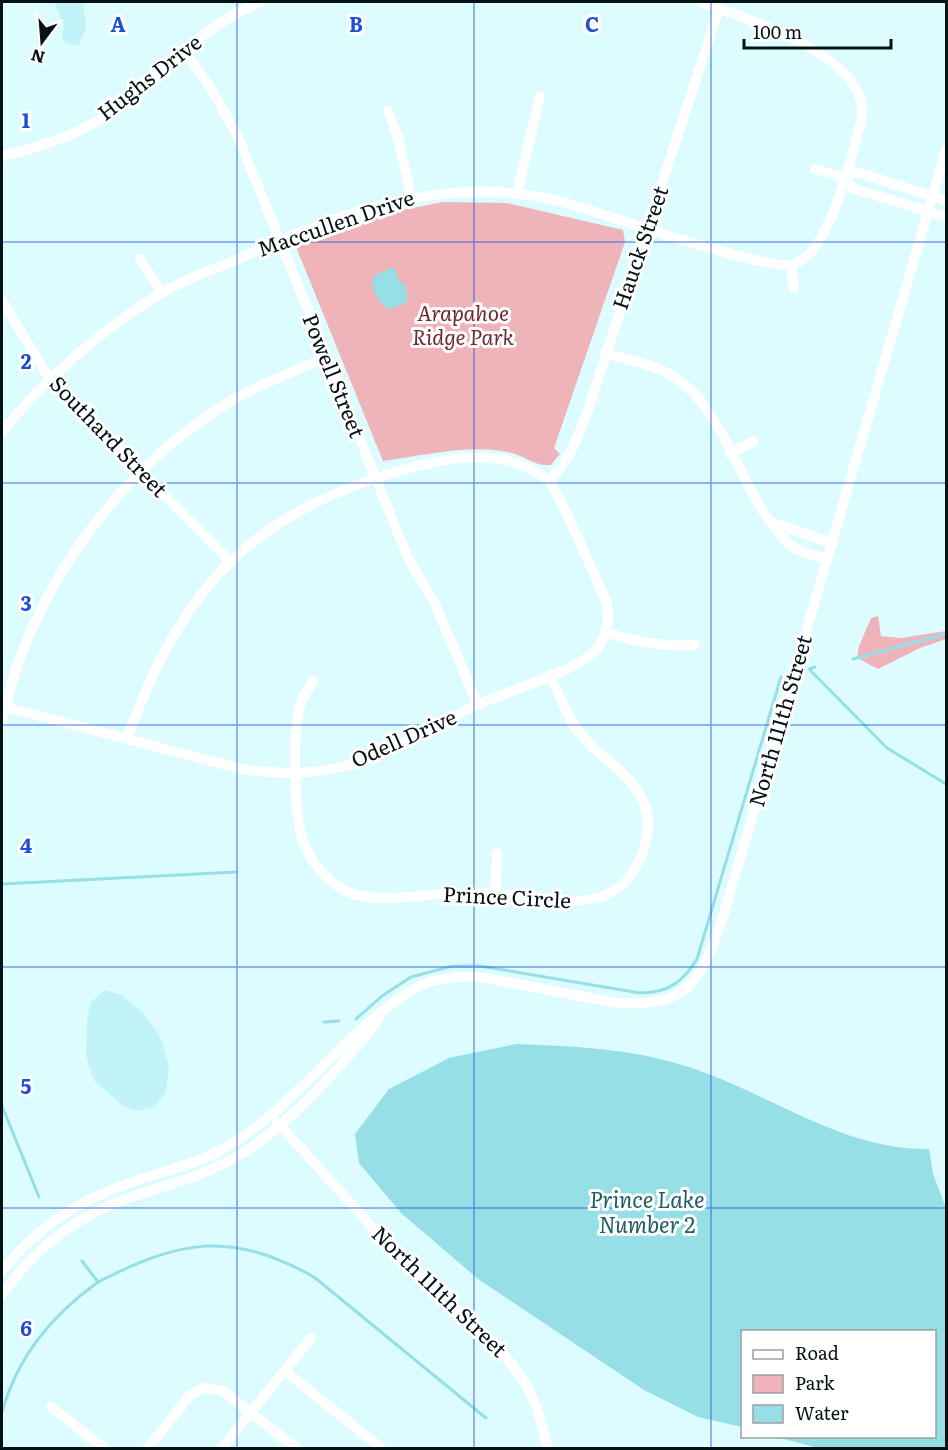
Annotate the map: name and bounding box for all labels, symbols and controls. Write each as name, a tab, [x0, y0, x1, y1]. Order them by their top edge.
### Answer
text: A	[110, 8, 126, 38]
text: B	[349, 8, 363, 38]
text: C	[585, 8, 599, 38]
north arrow	[12, 12, 72, 72]
scale bar	[744, 12, 891, 50]
text: 100 m	[753, 18, 802, 45]
street label: Hughs Drive	[90, 25, 207, 127]
text: N	[28, 44, 47, 71]
text: 1	[22, 104, 30, 134]
street label: Maccullen Drive	[253, 180, 418, 263]
street label: Hauck Street	[603, 181, 674, 313]
park label: Arapahoe Ridge Park	[412, 296, 514, 351]
street label: Powell Street	[296, 308, 374, 442]
text: 2	[21, 345, 32, 375]
street label: Southard Street	[44, 368, 176, 503]
text: 3	[20, 587, 32, 617]
street label: North 111th Street	[739, 630, 818, 810]
street label: Odell Drive	[345, 700, 461, 774]
text: 4	[20, 829, 32, 859]
street label: Prince Circle	[442, 877, 572, 914]
text: 5	[21, 1070, 32, 1100]
water label: Prince Lake Number 2	[589, 1182, 705, 1240]
street label: North 111th Street	[366, 1217, 516, 1363]
text: 6	[20, 1312, 32, 1342]
legend	[741, 1330, 936, 1438]
text: Road	[795, 1339, 839, 1366]
text: Park	[795, 1369, 836, 1396]
text: Water	[795, 1399, 849, 1426]

